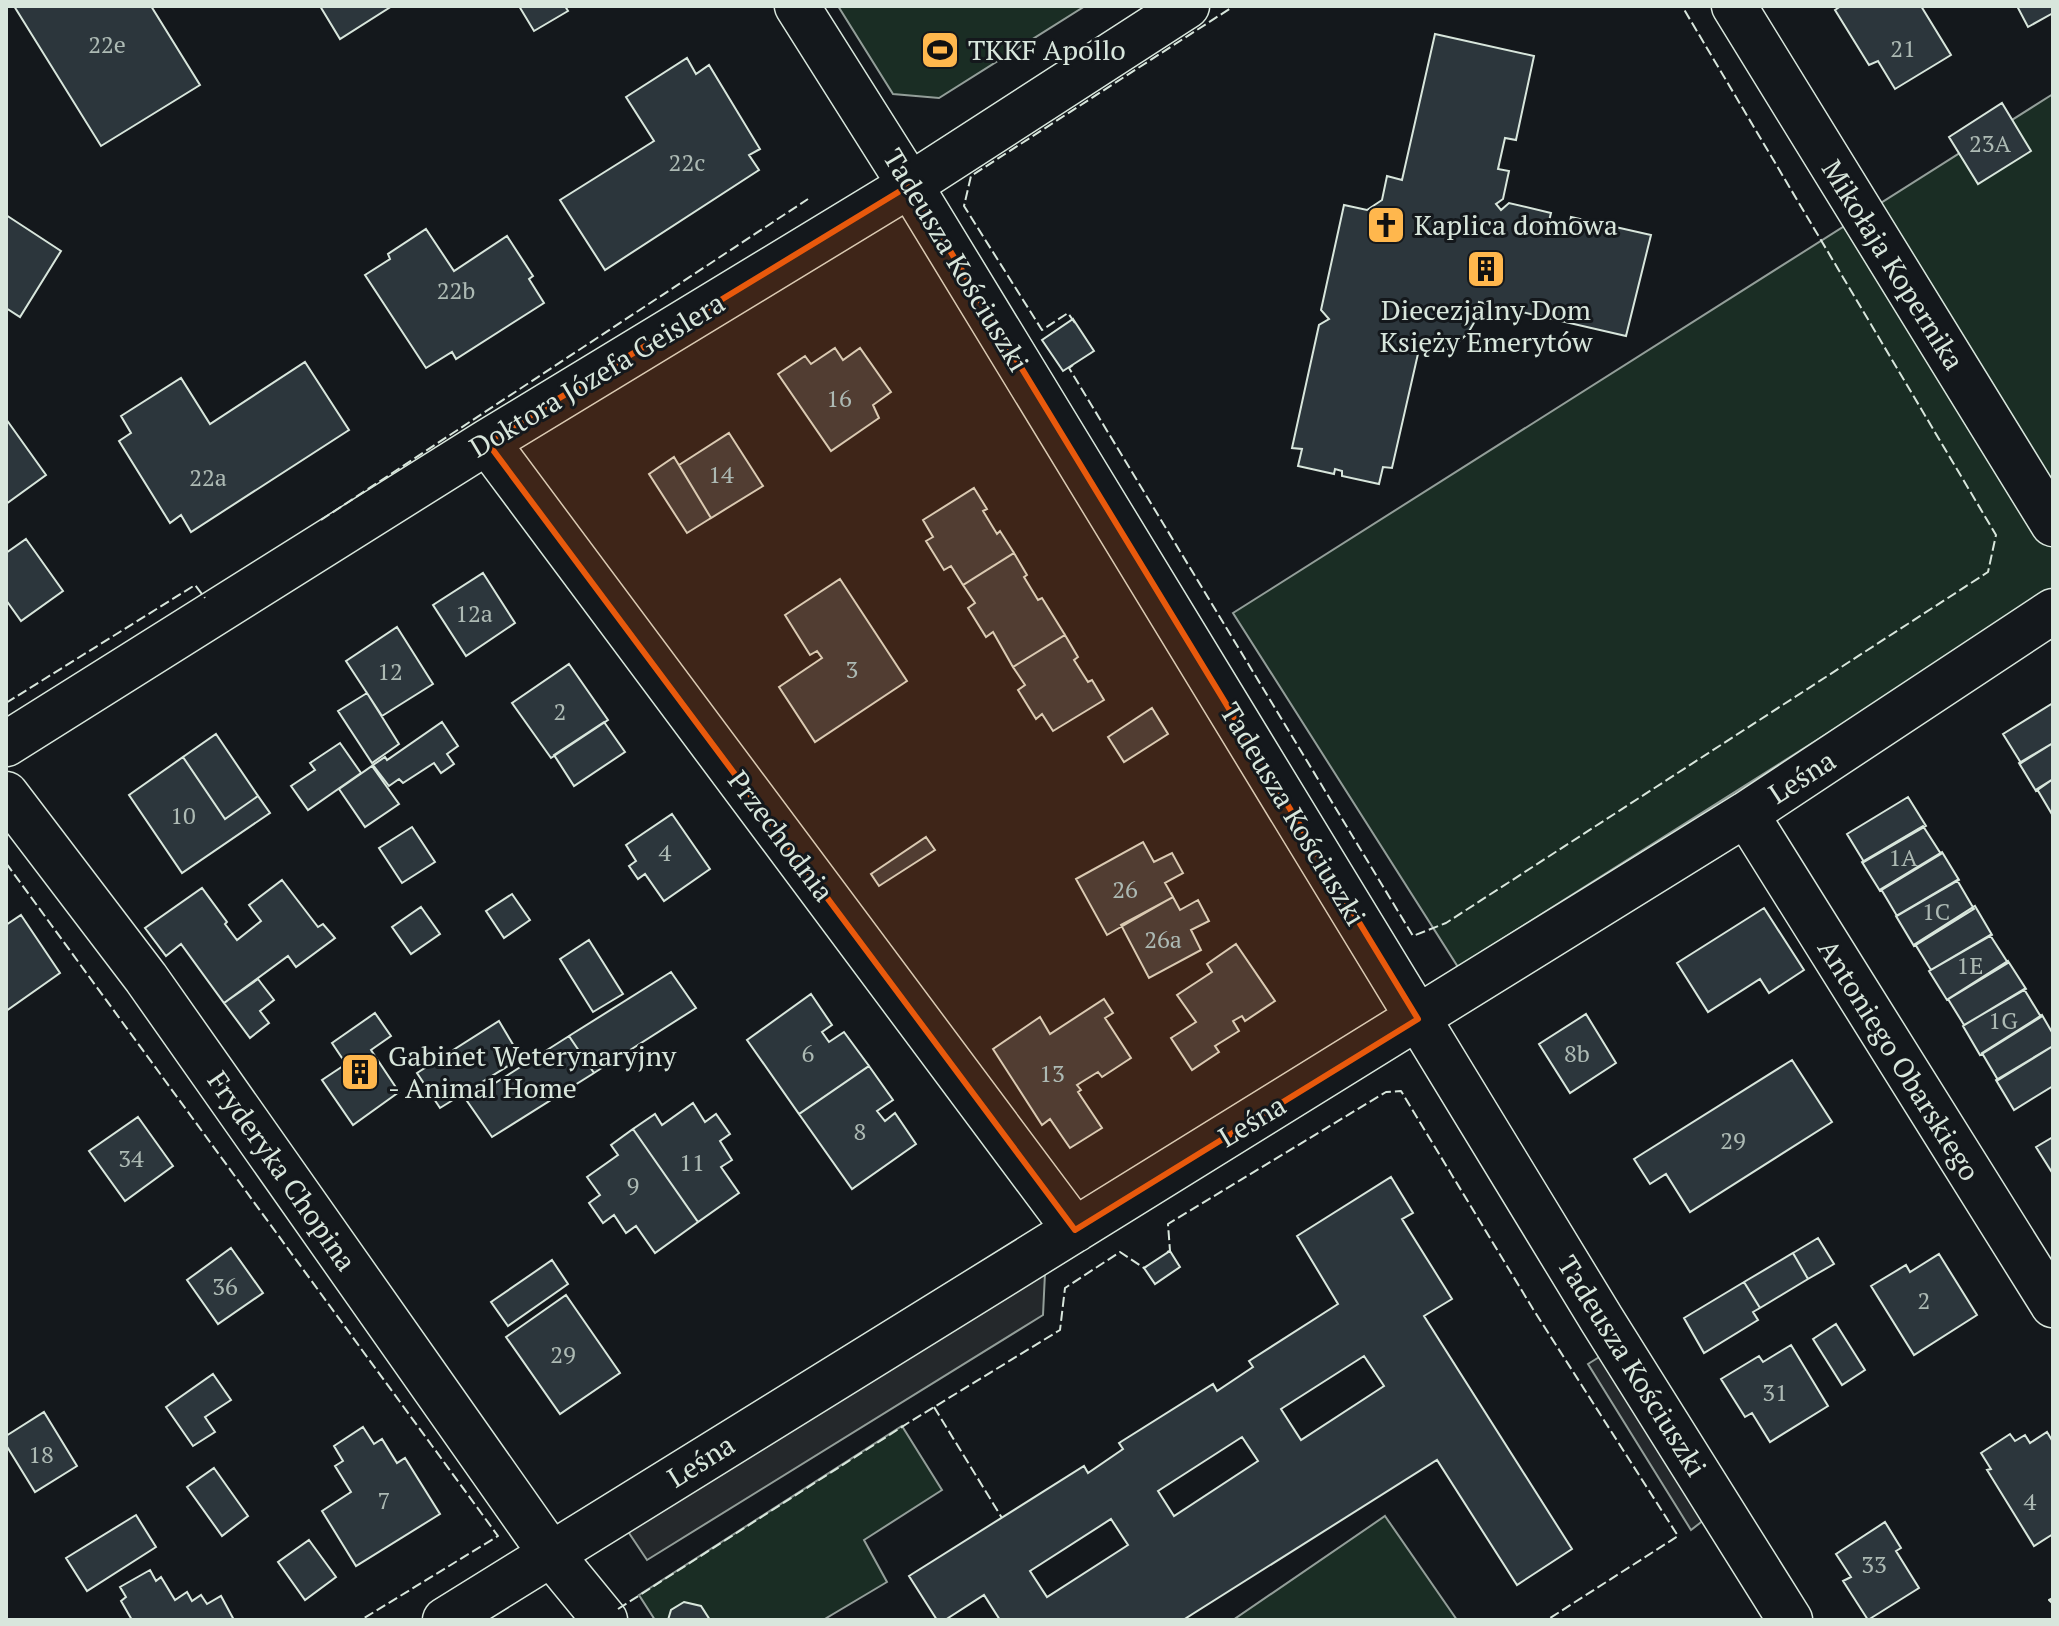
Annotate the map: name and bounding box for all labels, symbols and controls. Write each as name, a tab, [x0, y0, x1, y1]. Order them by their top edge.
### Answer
house number: 22e	[88, 28, 126, 60]
sports icon: TKKF Apollo	[919, 29, 961, 71]
place label: TKKF Apollo	[968, 31, 1126, 68]
house number: 21	[1890, 32, 1916, 64]
house number: 23A	[1969, 127, 2012, 159]
street label: Tadeusza Kościuszki	[875, 142, 1038, 378]
house number: 22c	[669, 146, 705, 178]
street label: Mikołaja Kopernika	[1814, 153, 1973, 377]
church icon: Kaplica domowa	[1365, 204, 1407, 246]
place label: Kaplica domowa	[1414, 206, 1618, 243]
building icon: Diecezjalny Dom Księży Emerytów	[1465, 248, 1507, 290]
house number: 22b	[437, 274, 475, 306]
street label: Doktora Józefa Geislera	[462, 284, 731, 465]
place label: Diecezjalny Dom Księży Emerytów	[1380, 291, 1593, 360]
house number: 16	[826, 382, 852, 414]
house number: 14	[708, 458, 734, 490]
house number: 22a	[189, 461, 227, 493]
house number: 12a	[455, 597, 493, 629]
house number: 3	[846, 653, 858, 685]
house number: 12	[377, 655, 403, 687]
house number: 2	[554, 695, 566, 727]
street label: Tadeusza Kościuszki	[1212, 696, 1375, 932]
street label: Leśna	[1761, 741, 1842, 812]
street label: Przechodnia	[720, 763, 843, 909]
house number: 10	[170, 799, 196, 831]
house number: 4	[659, 836, 672, 868]
house number: 1A	[1888, 841, 1918, 873]
house number: 26	[1112, 873, 1138, 905]
house number: 1C	[1922, 895, 1950, 927]
house number: 26a	[1144, 923, 1182, 955]
street label: Antoniego Obarskiego	[1810, 932, 1989, 1187]
house number: 1E	[1957, 949, 1983, 981]
house number: 1G	[1988, 1004, 2018, 1036]
place label: Gabinet Weterynaryjny - Animal Home	[388, 1037, 677, 1106]
house number: 6	[802, 1037, 815, 1069]
house number: 8b	[1564, 1037, 1590, 1069]
building icon: Gabinet Weterynaryjny - Animal Home	[339, 1051, 381, 1093]
house number: 13	[1039, 1057, 1065, 1089]
street label: Fryderyka Chopina	[200, 1063, 365, 1278]
street label: Leśna	[1211, 1086, 1292, 1155]
house number: 8	[854, 1115, 866, 1147]
house number: 29	[1720, 1124, 1746, 1156]
house number: 34	[118, 1142, 144, 1174]
house number: 11	[679, 1146, 705, 1178]
house number: 9	[627, 1169, 639, 1201]
street label: Tadeusza Kościuszki	[1550, 1248, 1715, 1483]
house number: 36	[212, 1270, 238, 1302]
house number: 2	[1918, 1284, 1930, 1316]
house number: 29	[550, 1338, 576, 1370]
house number: 31	[1762, 1376, 1788, 1408]
street label: Leśna	[660, 1426, 741, 1495]
house number: 18	[28, 1438, 54, 1470]
house number: 7	[378, 1484, 390, 1516]
house number: 4	[2024, 1485, 2037, 1517]
house number: 33	[1861, 1548, 1887, 1580]

